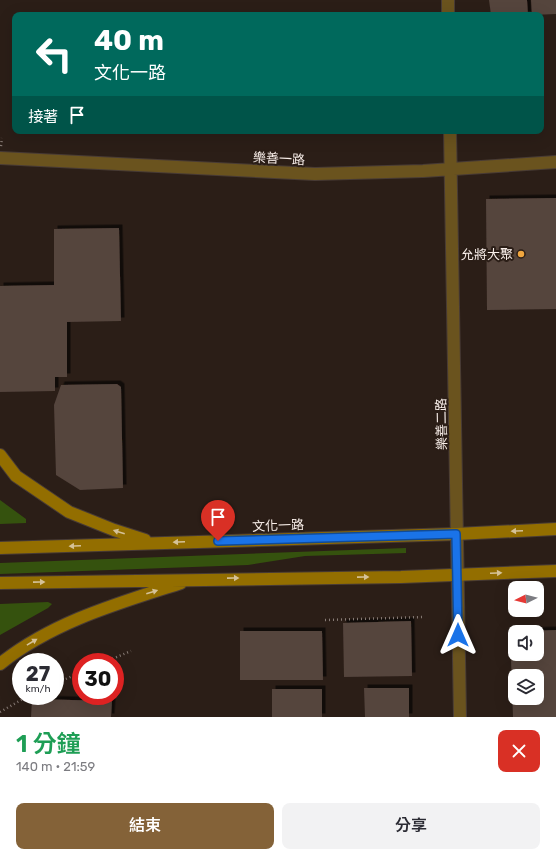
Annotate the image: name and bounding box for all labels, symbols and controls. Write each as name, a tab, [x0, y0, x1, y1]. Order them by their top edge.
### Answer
text: 40 m	[94, 24, 164, 57]
icon: left	[28, 28, 80, 80]
text: 文化一路	[94, 62, 166, 84]
icon: arrive	[66, 104, 88, 126]
text: 接著	[28, 108, 58, 126]
street label: 樂善一路	[253, 150, 305, 167]
place label: 允將大聚	[461, 247, 513, 262]
marker: 允將大聚	[516, 249, 526, 259]
street label: 樂善二路	[434, 398, 449, 450]
pin	[201, 500, 235, 541]
icon: arrive	[207, 506, 229, 528]
street label: 文化一路	[252, 517, 304, 534]
one-way arrow	[510, 528, 523, 534]
one-way arrow	[112, 529, 124, 535]
one-way arrow	[172, 539, 185, 545]
one-way arrow	[69, 542, 81, 549]
one-way arrow	[490, 570, 502, 577]
one-way arrow	[357, 574, 370, 580]
one-way arrow	[227, 575, 239, 582]
one-way arrow	[33, 579, 46, 585]
north arrow	[508, 581, 544, 617]
map controls	[508, 581, 544, 705]
one-way arrow	[146, 589, 158, 595]
position arrow	[437, 614, 479, 656]
button: sound	[508, 625, 544, 661]
one-way arrow	[26, 639, 38, 646]
speed limit sign: 30	[72, 653, 124, 705]
text: 27	[26, 662, 50, 686]
button: layers	[508, 669, 544, 705]
text: km/h	[26, 683, 50, 695]
text: 1 分鐘	[16, 730, 81, 758]
button: close	[498, 730, 540, 772]
text: 140 m · 21:59	[16, 759, 95, 774]
button: 結束	[16, 803, 274, 849]
button: 分享	[282, 803, 540, 849]

